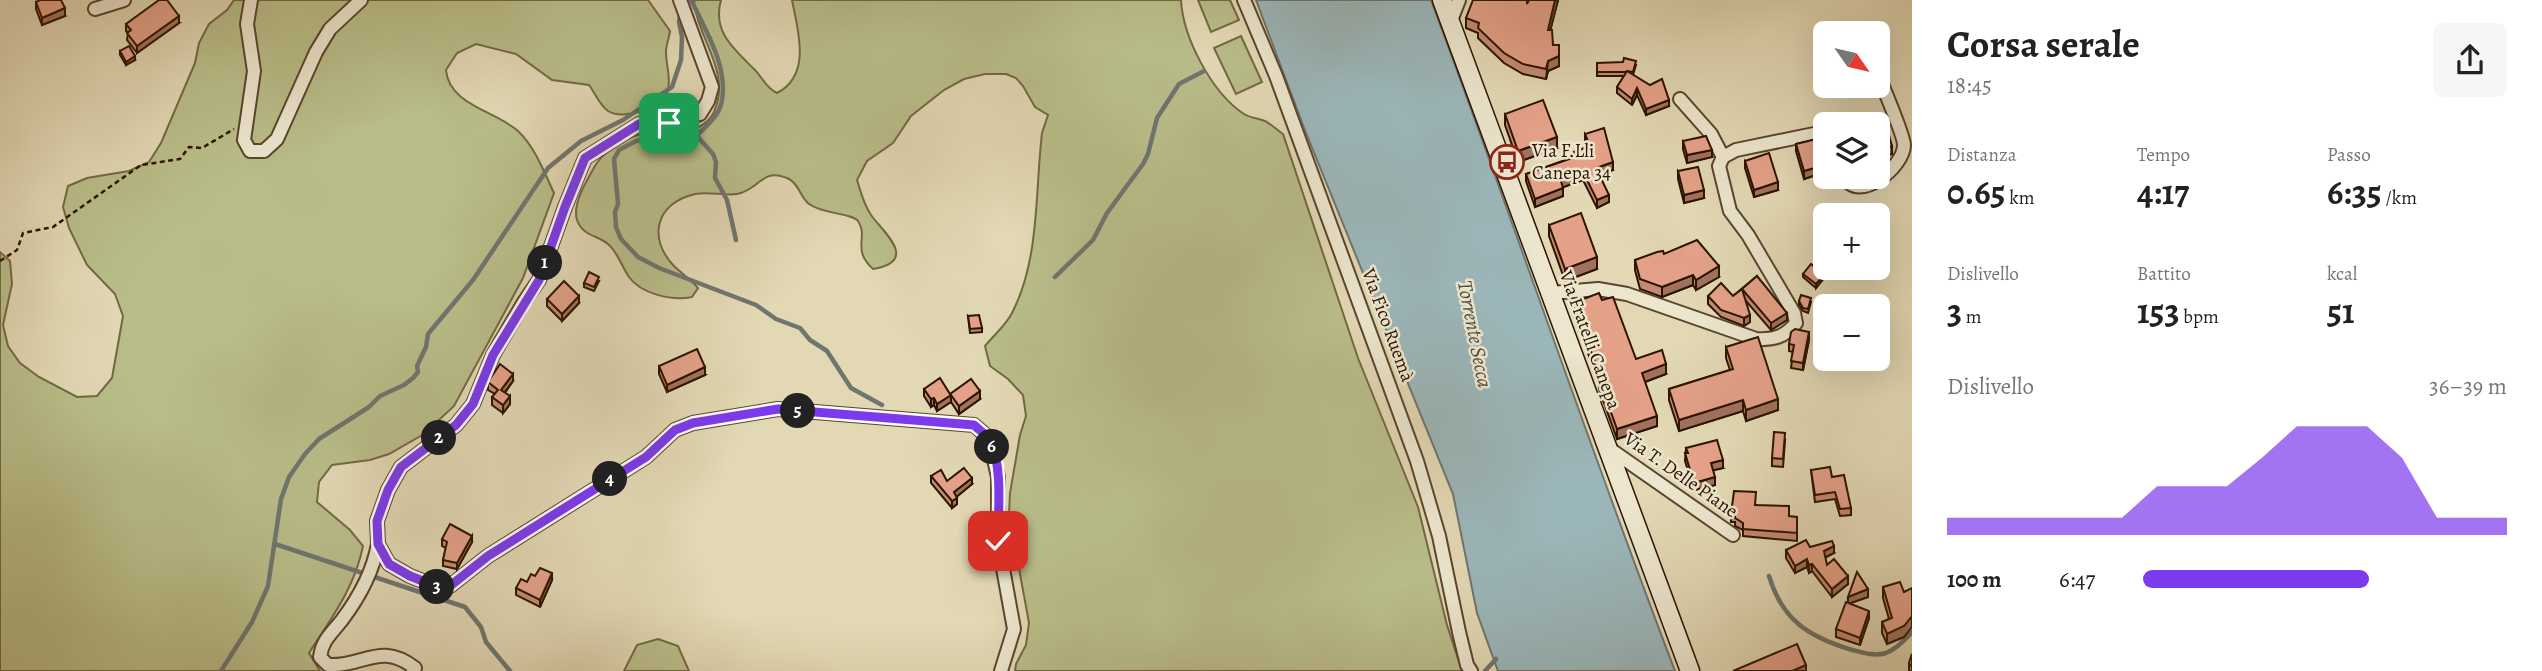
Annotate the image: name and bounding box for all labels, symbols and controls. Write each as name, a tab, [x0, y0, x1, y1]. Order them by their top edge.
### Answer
text: Corsa serale	[1947, 18, 2140, 70]
north arrow	[1813, 21, 1890, 98]
map controls	[1813, 21, 1890, 371]
button: share	[2433, 23, 2507, 97]
text: 18:45	[1947, 70, 1992, 101]
pin	[639, 93, 699, 153]
icon: arrive	[650, 104, 688, 142]
button: layers	[1813, 112, 1890, 189]
place label: Via F.Lli Canepa 34	[1531, 138, 1611, 186]
text: Distanza	[1947, 142, 2016, 168]
text: Tempo	[2137, 142, 2190, 168]
text: Passo	[2327, 142, 2371, 168]
bus stop icon: Via F.Lli Canepa 34	[1488, 143, 1526, 181]
text: 0.65	[1947, 168, 2006, 216]
text: 4:17	[2137, 168, 2189, 216]
text: 6:35	[2327, 168, 2382, 216]
text: km	[2006, 185, 2035, 211]
text: /km	[2382, 185, 2417, 211]
button: +	[1813, 203, 1890, 280]
pin: 1	[528, 246, 562, 280]
text: 1	[541, 249, 548, 275]
text: Dislivello	[1947, 261, 2019, 287]
text: Battito	[2137, 261, 2191, 287]
text: kcal	[2327, 261, 2357, 287]
street label: Via Fico Ruemà	[1355, 264, 1421, 385]
street label: Via Fratelli Canepa	[1553, 266, 1627, 413]
water label: Torrente Secca	[1451, 278, 1499, 390]
text: 3	[1947, 287, 1962, 335]
text: 153	[2137, 287, 2180, 335]
text: 51	[2327, 287, 2354, 335]
button: −	[1813, 294, 1890, 371]
text: m	[1962, 304, 1982, 330]
text: bpm	[2180, 304, 2219, 330]
text: Dislivello	[1947, 371, 2034, 402]
text: 36–39 m	[2429, 371, 2507, 402]
pin: 5	[780, 394, 816, 428]
text: 5	[793, 397, 802, 423]
pin: 2	[422, 420, 457, 456]
text: 2	[434, 424, 443, 450]
street label: Via T. Delle Piane	[1618, 425, 1743, 524]
pin: 6	[974, 430, 1010, 464]
text: 6	[987, 433, 996, 459]
pin: 4	[592, 462, 628, 496]
text: 4	[605, 465, 614, 491]
pin	[968, 511, 1028, 571]
icon: check	[979, 522, 1017, 560]
text: 100 m	[1947, 564, 2002, 595]
text: 6:47	[2059, 564, 2095, 595]
pin: 3	[420, 570, 454, 604]
text: 3	[432, 573, 441, 599]

